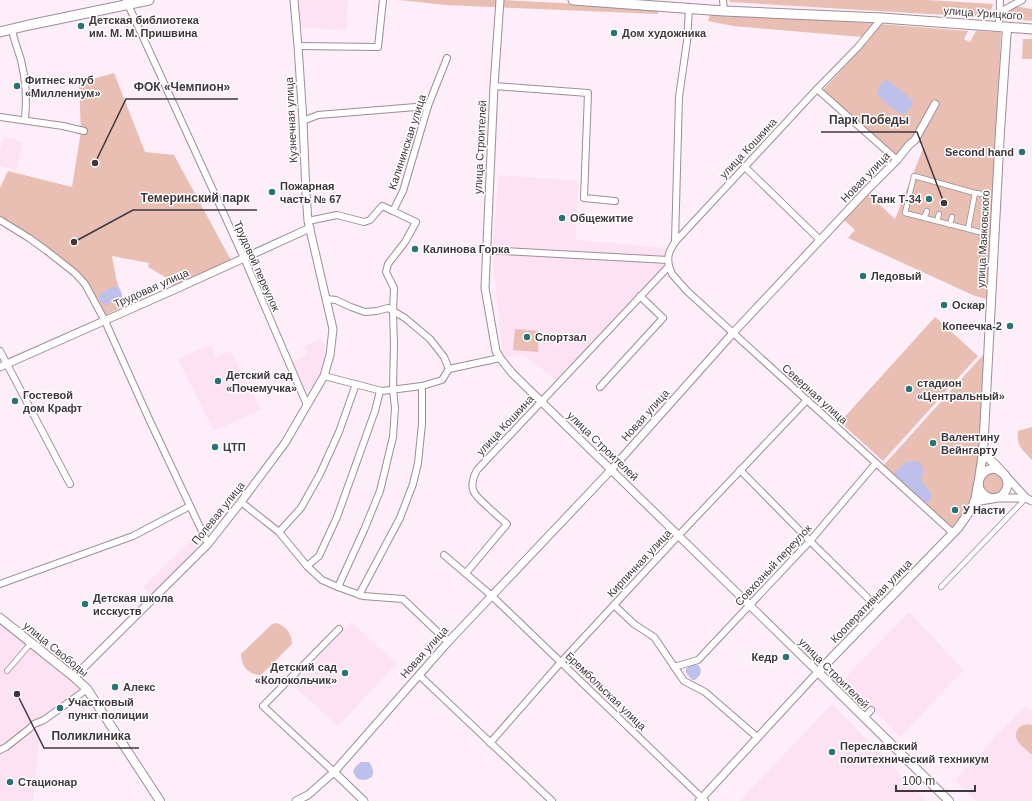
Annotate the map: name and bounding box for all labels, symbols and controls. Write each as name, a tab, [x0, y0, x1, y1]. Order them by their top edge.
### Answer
street label: улица Урицкого	[943, 4, 1023, 22]
place label: Детская библиотека им. М. М. Пришвина	[89, 14, 200, 39]
marker: Детская библиотека им. М. М. Пришвина	[76, 21, 86, 31]
place label: Дом художника	[622, 27, 707, 39]
marker: Дом художника	[609, 28, 619, 38]
place label: Фитнес клуб «Миллениум»	[25, 74, 101, 99]
callout: ФОК «Чемпион»	[126, 75, 238, 99]
street label: Кузнечная улица	[283, 76, 299, 163]
text: ФОК «Чемпион»	[134, 80, 231, 94]
marker: Фитнес клуб «Миллениум»	[12, 81, 22, 91]
street label: Калининская улица	[386, 92, 428, 191]
street label: улица Строителей	[472, 100, 488, 194]
callout: Парк Победы	[821, 108, 917, 132]
text: Парк Победы	[829, 113, 909, 127]
street label: улица Кошкина	[717, 115, 780, 181]
place label: Second hand	[945, 146, 1014, 158]
marker: Second hand	[1017, 147, 1027, 157]
street label: Новая улица	[838, 149, 893, 205]
place label: Пожарная часть № 67	[280, 180, 341, 205]
callout: Темеринский парк	[133, 186, 257, 210]
marker: Пожарная часть № 67	[267, 187, 277, 197]
street label: улица Маяковского	[974, 190, 992, 288]
text: Темеринский парк	[141, 191, 250, 205]
place label: Танк Т-34	[871, 193, 922, 205]
marker: Танк Т-34	[924, 194, 934, 204]
place label: Общежитие	[570, 212, 633, 224]
marker: Общежитие	[557, 213, 567, 223]
street label: Трудовой переулок	[232, 219, 282, 313]
place label: Калинова Горка	[423, 243, 511, 255]
marker: Калинова Горка	[410, 244, 420, 254]
street label: Трудовая улица	[112, 266, 191, 310]
place label: Ледовый	[871, 270, 921, 282]
marker: Ледовый	[858, 271, 868, 281]
place label: Оскар	[952, 299, 985, 311]
marker: Оскар	[939, 300, 949, 310]
place label: Копеечка-2	[942, 320, 1002, 332]
marker: Копеечка-2	[1005, 321, 1015, 331]
place label: Спортзал	[535, 331, 587, 343]
marker: Спортзал	[522, 332, 532, 342]
street label: Северная улица	[780, 362, 851, 427]
place label: Детский сад «Почемучка»	[226, 369, 297, 394]
marker: Детский сад «Почемучка»	[213, 376, 223, 386]
place label: стадион «Центральный»	[917, 377, 1005, 402]
marker: стадион «Центральный»	[904, 384, 914, 394]
street label: Новая улица	[619, 386, 672, 443]
place label: Гостевой дом Крафт	[23, 389, 83, 414]
street label: улица Кошкина	[474, 392, 537, 458]
marker: Гостевой дом Крафт	[10, 396, 20, 406]
street label: улица Строителей	[565, 409, 641, 483]
place label: Валентину Вейнгарту	[941, 431, 1000, 456]
marker: Валентину Вейнгарту	[928, 438, 938, 448]
place label: ЦТП	[223, 441, 246, 453]
marker: ЦТП	[210, 442, 220, 452]
street label: Полевая улица	[189, 478, 248, 547]
place label: У Насти	[963, 504, 1005, 516]
marker: У Насти	[950, 505, 960, 515]
street label: Совхозный переулок	[732, 522, 814, 608]
street label: Кирпичная улица	[605, 526, 674, 599]
street label: Кооперативная улица	[828, 556, 915, 645]
place label: Детская школа исскуств	[93, 592, 174, 617]
marker: Детская школа исскуств	[80, 599, 90, 609]
street label: улица Свободы	[21, 619, 91, 679]
street label: Новая улица	[398, 623, 451, 680]
street label: улица Строителей	[797, 636, 871, 710]
street label: Брембольская улица	[563, 649, 649, 733]
place label: Кедр	[751, 651, 778, 663]
marker: Кедр	[781, 652, 791, 662]
place label: Детский сад «Колокольчик»	[255, 661, 337, 686]
marker: Детский сад «Колокольчик»	[340, 668, 350, 678]
place label: Алекс	[123, 681, 155, 693]
marker: Алекс	[110, 682, 120, 692]
place label: Участковый пункт полиции	[68, 696, 148, 721]
marker: Участковый пункт полиции	[55, 703, 65, 713]
callout: Поликлиника	[44, 724, 139, 748]
text: Поликлиника	[51, 729, 131, 743]
place label: Переславский политехнический техникум	[840, 740, 989, 765]
marker: Переславский политехнический техникум	[827, 747, 837, 757]
scale bar	[896, 767, 975, 793]
text: 100 m	[902, 774, 935, 788]
place label: Стационар	[18, 776, 77, 788]
marker: Стационар	[5, 777, 15, 787]

